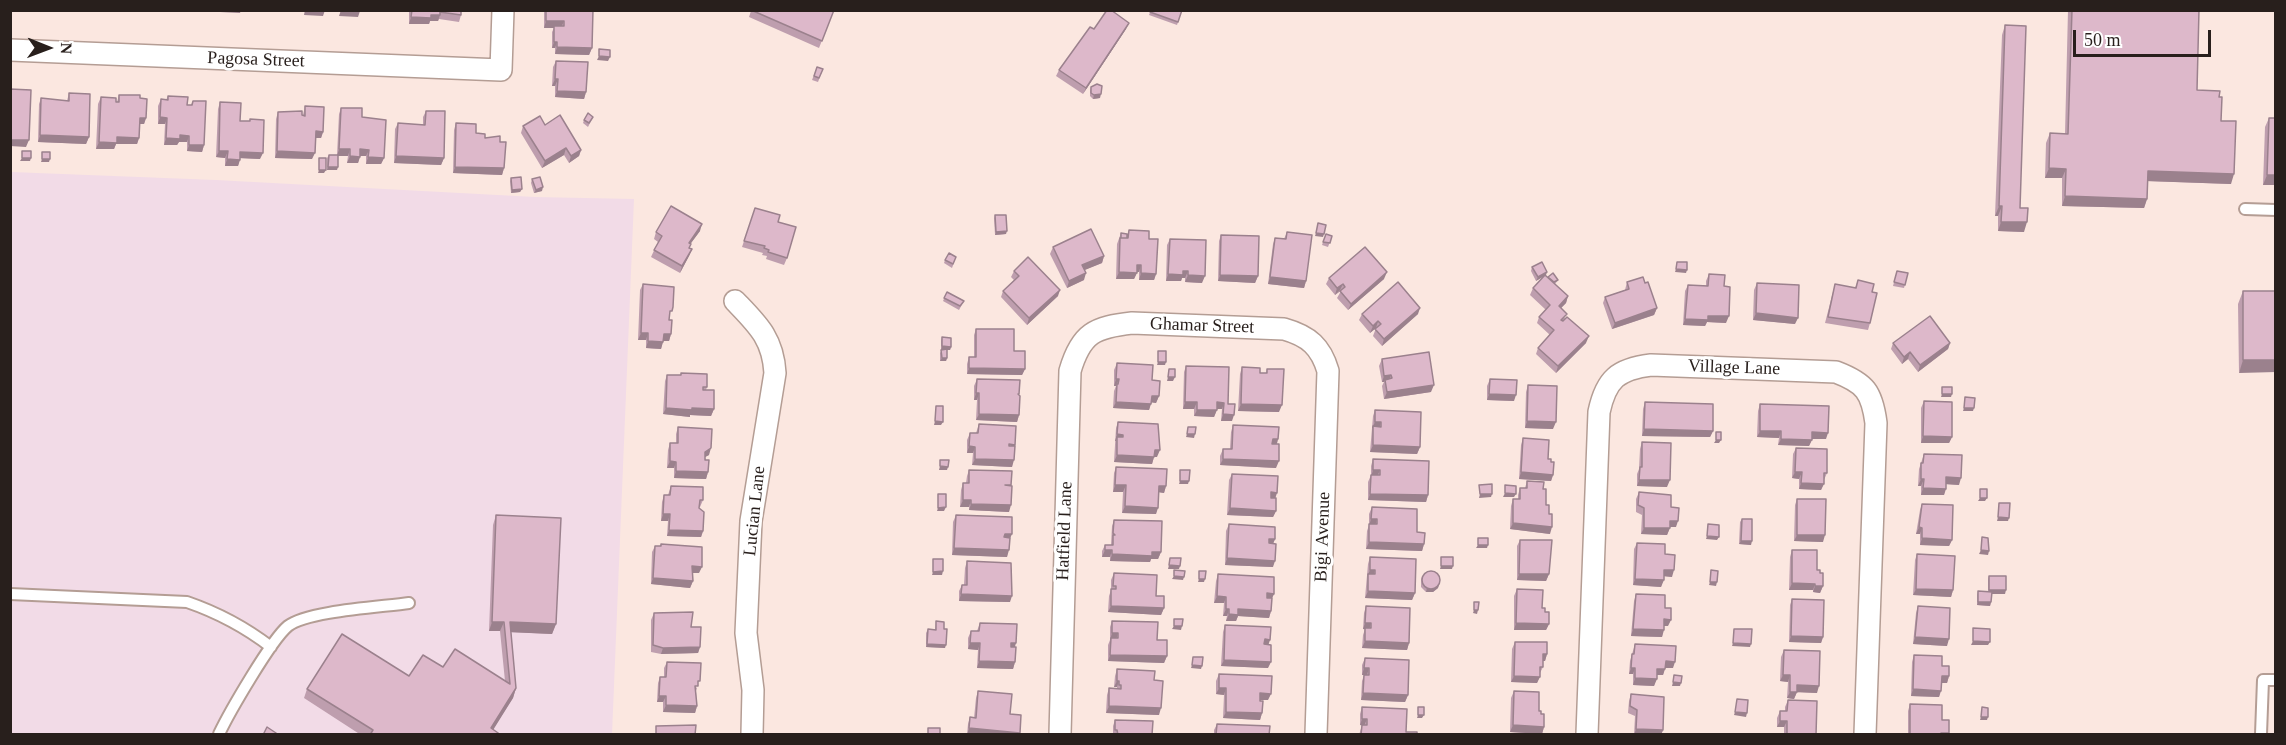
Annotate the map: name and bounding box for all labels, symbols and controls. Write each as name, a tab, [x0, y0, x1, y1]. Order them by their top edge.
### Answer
north arrow	[18, 18, 78, 78]
scale bar	[2076, 18, 2214, 56]
text: 50 m	[2084, 30, 2121, 50]
text: N	[58, 42, 75, 54]
street label: Pagosa Street	[207, 48, 305, 72]
street label: Ghamar Street	[1149, 313, 1255, 339]
street label: Village Lane	[1687, 356, 1781, 380]
street label: Lucian Lane	[740, 465, 770, 557]
street label: Hatfield Lane	[1052, 481, 1078, 581]
street label: Bigi Avenue	[1311, 492, 1335, 582]

